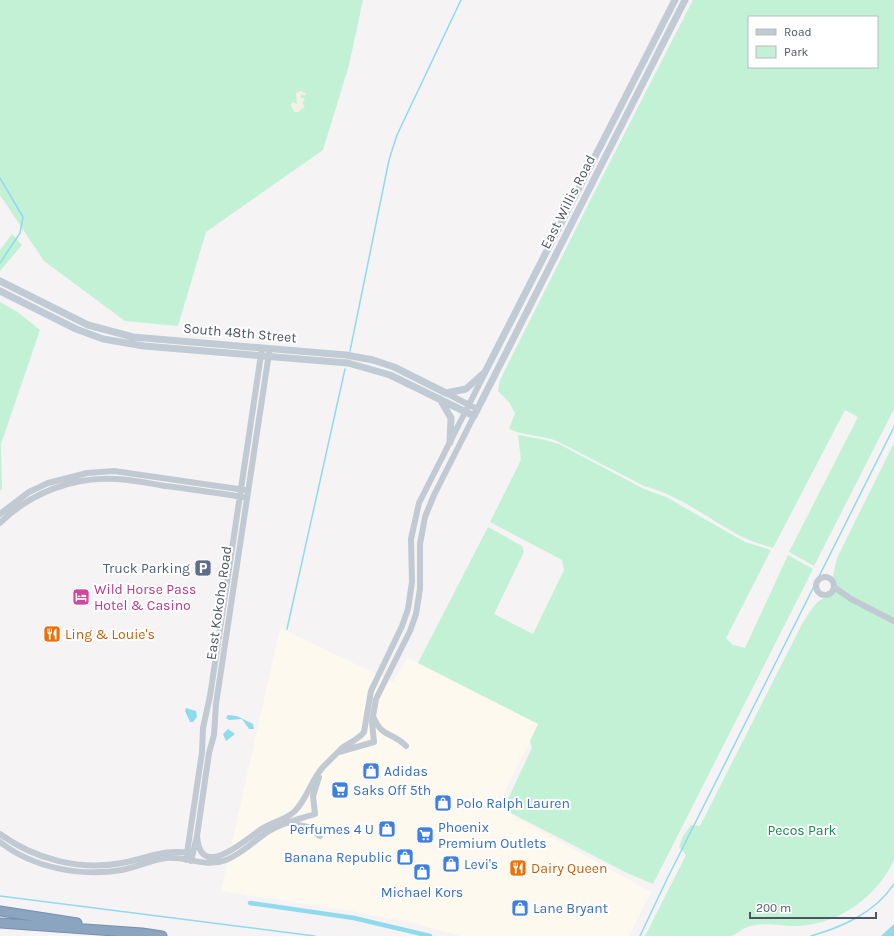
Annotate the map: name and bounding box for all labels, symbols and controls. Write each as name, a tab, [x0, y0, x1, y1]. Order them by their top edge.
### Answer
legend	[748, 16, 878, 68]
text: Road	[784, 25, 812, 39]
text: Park	[784, 45, 809, 59]
street label: East Willis Road	[537, 152, 599, 252]
street label: South 48th Street	[183, 320, 297, 346]
street label: East Kokoho Road	[203, 545, 235, 661]
parking icon: Truck Parking	[193, 558, 213, 578]
place label: Truck Parking	[103, 560, 190, 577]
place label: Wild Horse Pass Hotel & Casino	[94, 581, 196, 614]
hotel icon: Wild Horse Pass Hotel & Casino	[71, 587, 91, 607]
restaurant icon: Ling & Louie's	[42, 624, 62, 644]
place label: Ling & Louie's	[65, 626, 155, 643]
shop icon: Adidas	[361, 761, 381, 781]
place label: Adidas	[384, 763, 428, 780]
supermarket icon: Saks Off 5th	[330, 780, 350, 800]
place label: Saks Off 5th	[353, 782, 431, 799]
shop icon: Polo Ralph Lauren	[433, 793, 453, 813]
place label: Polo Ralph Lauren	[456, 795, 570, 812]
shop icon: Perfumes 4 U	[377, 819, 397, 839]
place label: Phoenix Premium Outlets	[438, 819, 547, 852]
place label: Perfumes 4 U	[289, 821, 374, 838]
park label: Pecos Park	[768, 822, 837, 839]
supermarket icon: Phoenix Premium Outlets	[415, 825, 435, 845]
shop icon: Banana Republic	[395, 847, 415, 867]
place label: Banana Republic	[284, 849, 392, 866]
shop icon: Levi's	[441, 854, 461, 874]
place label: Levi's	[464, 856, 498, 873]
restaurant icon: Dairy Queen	[508, 858, 528, 878]
place label: Dairy Queen	[531, 860, 607, 877]
shop icon: Michael Kors	[412, 862, 432, 882]
place label: Michael Kors	[381, 884, 463, 901]
scale bar	[750, 894, 876, 920]
shop icon: Lane Bryant	[510, 898, 530, 918]
place label: Lane Bryant	[533, 900, 608, 917]
text: 200 m	[756, 901, 791, 915]

